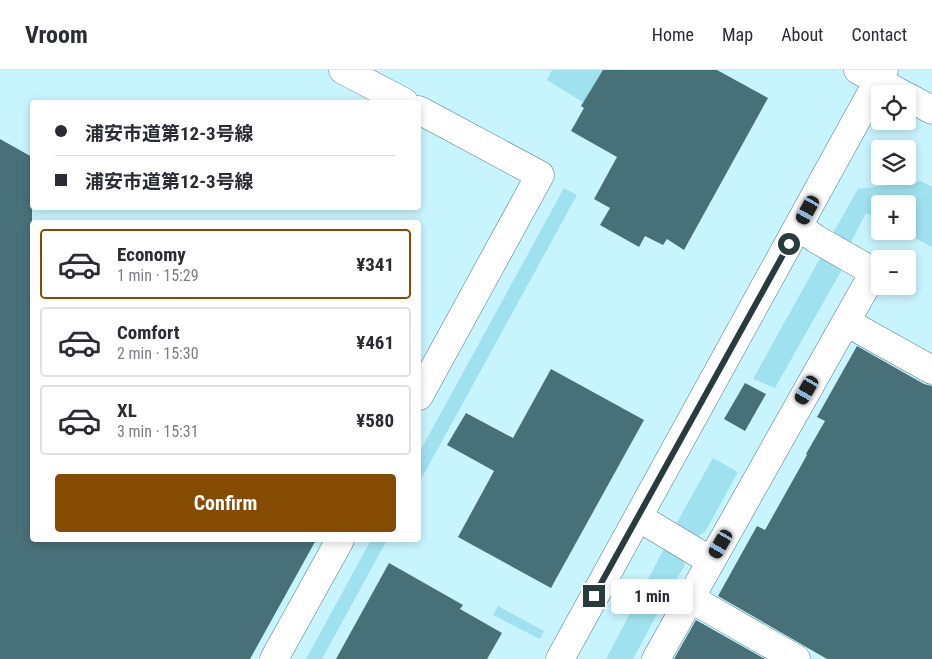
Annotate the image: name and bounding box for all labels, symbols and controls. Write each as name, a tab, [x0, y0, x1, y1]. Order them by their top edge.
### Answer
text: Vroom	[25, 21, 88, 49]
text: Home	[652, 24, 694, 45]
text: Map	[722, 24, 753, 45]
text: About	[781, 24, 823, 45]
text: Contact	[851, 24, 907, 45]
map controls	[871, 85, 916, 295]
button: locate	[871, 85, 916, 130]
text: 浦安市道第12-3号線	[85, 122, 254, 145]
button: layers	[871, 140, 916, 185]
text: 浦安市道第12-3号線	[85, 170, 254, 193]
car	[794, 193, 821, 227]
button: +	[871, 195, 916, 240]
route start	[778, 233, 800, 255]
icon: car	[57, 242, 102, 287]
text: Economy	[117, 243, 186, 266]
button: −	[871, 250, 916, 295]
text: ¥341	[356, 253, 394, 276]
text: 1 min · 15:29	[117, 266, 199, 285]
icon: car	[57, 320, 102, 365]
text: Comfort	[117, 321, 180, 344]
text: ¥461	[356, 331, 394, 354]
text: 2 min · 15:30	[117, 344, 199, 363]
car	[793, 373, 820, 407]
icon: car	[57, 398, 102, 443]
text: XL	[117, 399, 137, 422]
text: ¥580	[356, 409, 394, 432]
text: 3 min · 15:31	[117, 422, 199, 441]
button: Confirm	[55, 474, 396, 532]
car	[707, 527, 734, 561]
callout: 1 min	[612, 578, 694, 614]
route end	[583, 585, 605, 607]
text: 1 min	[634, 587, 670, 606]

